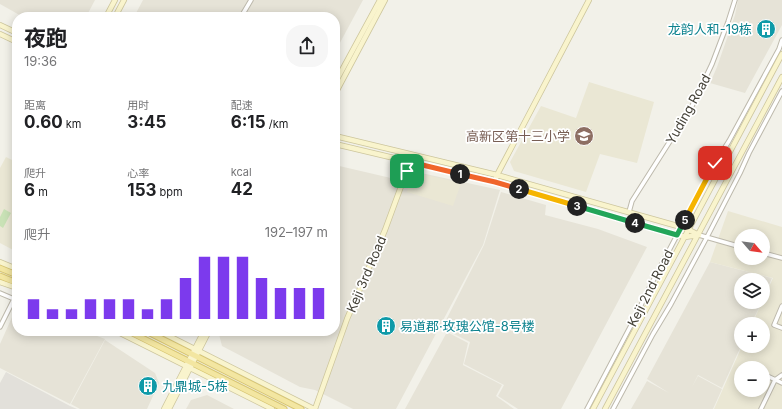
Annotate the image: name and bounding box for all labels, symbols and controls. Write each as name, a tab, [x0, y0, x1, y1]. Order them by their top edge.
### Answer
building icon: 龙韵人和-19栋	[755, 18, 777, 40]
place label: 龙韵人和-19栋	[668, 21, 752, 37]
text: 夜跑	[24, 25, 68, 51]
button: share	[286, 25, 328, 67]
text: 19:36	[24, 53, 57, 69]
street label: Yuding Road	[662, 71, 714, 147]
text: 距离	[24, 98, 46, 112]
text: 用时	[127, 98, 149, 112]
text: 配速	[231, 98, 253, 112]
text: 0.60	[24, 112, 63, 132]
text: 3:45	[127, 112, 166, 132]
text: 6:15	[231, 112, 266, 132]
text: km	[63, 117, 81, 131]
text: /km	[266, 117, 288, 131]
school or university icon: 高新区第十三小学	[573, 125, 595, 147]
place label: 高新区第十三小学	[466, 128, 570, 144]
pin	[698, 146, 732, 180]
icon: check	[704, 152, 726, 174]
pin	[390, 154, 424, 188]
icon: arrive	[396, 160, 418, 182]
pin: 1	[450, 164, 470, 184]
text: kcal	[231, 165, 252, 179]
text: 爬升	[24, 166, 46, 180]
text: 心率	[127, 166, 149, 180]
text: 1	[458, 167, 462, 181]
text: 42	[231, 179, 253, 199]
pin: 2	[509, 179, 529, 199]
text: 6	[24, 180, 35, 200]
text: 153	[127, 180, 157, 200]
text: 2	[516, 182, 522, 196]
text: m	[35, 185, 48, 199]
text: bpm	[157, 185, 183, 199]
pin: 3	[567, 196, 587, 216]
text: 3	[573, 199, 581, 213]
pin: 5	[675, 210, 695, 230]
pin: 4	[625, 213, 645, 233]
text: 5	[681, 213, 689, 227]
text: 4	[631, 216, 639, 230]
text: 192–197 m	[265, 224, 328, 240]
text: 爬升	[24, 226, 50, 242]
north arrow	[734, 229, 770, 265]
map controls	[734, 229, 770, 397]
street label: Keji 3rd Road	[343, 233, 389, 315]
street label: Keji 2nd Road	[624, 247, 676, 329]
button: layers	[734, 273, 770, 309]
building icon: 易道郡·玫瑰公馆-8号楼	[375, 315, 397, 337]
button: +	[734, 317, 770, 353]
place label: 易道郡·玫瑰公馆-8号楼	[400, 318, 535, 334]
button: −	[734, 361, 770, 397]
building icon: 九鼎城-5栋	[137, 375, 159, 397]
place label: 九鼎城-5栋	[162, 378, 228, 394]

